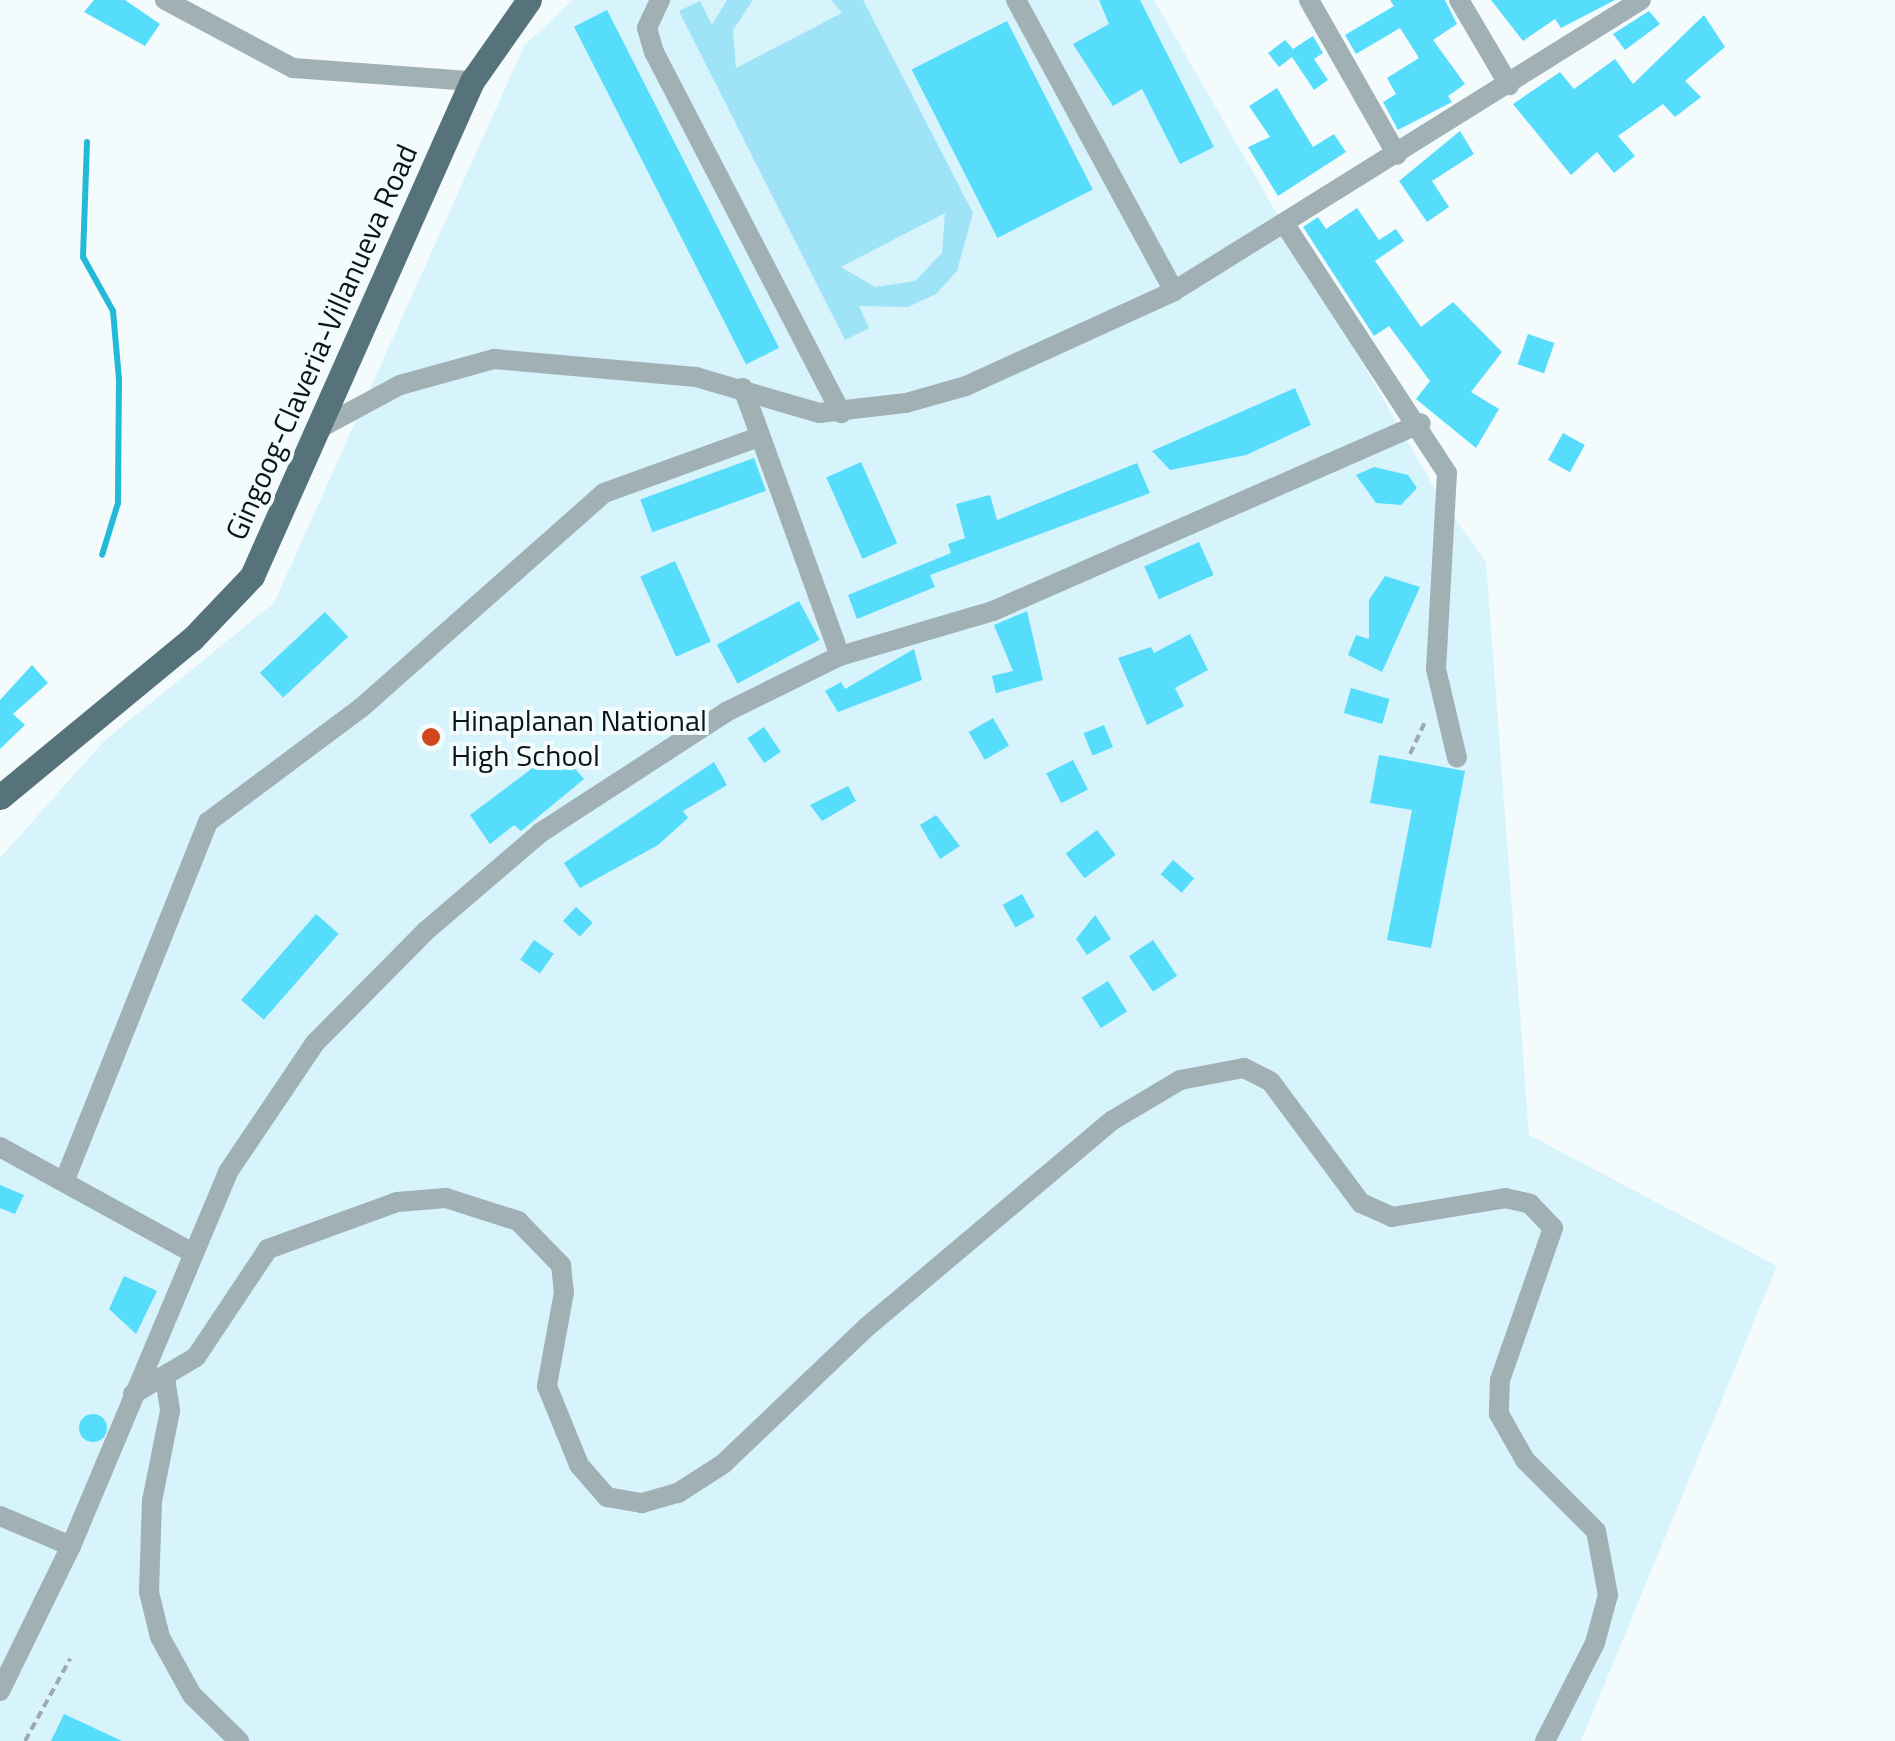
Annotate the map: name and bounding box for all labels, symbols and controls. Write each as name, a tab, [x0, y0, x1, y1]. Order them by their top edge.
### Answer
street label: Gingoog-Claveria-Villanueva Road	[217, 139, 425, 545]
place label: Hinaplanan National High School	[451, 702, 707, 772]
marker: Hinaplanan National High School	[420, 726, 442, 748]

